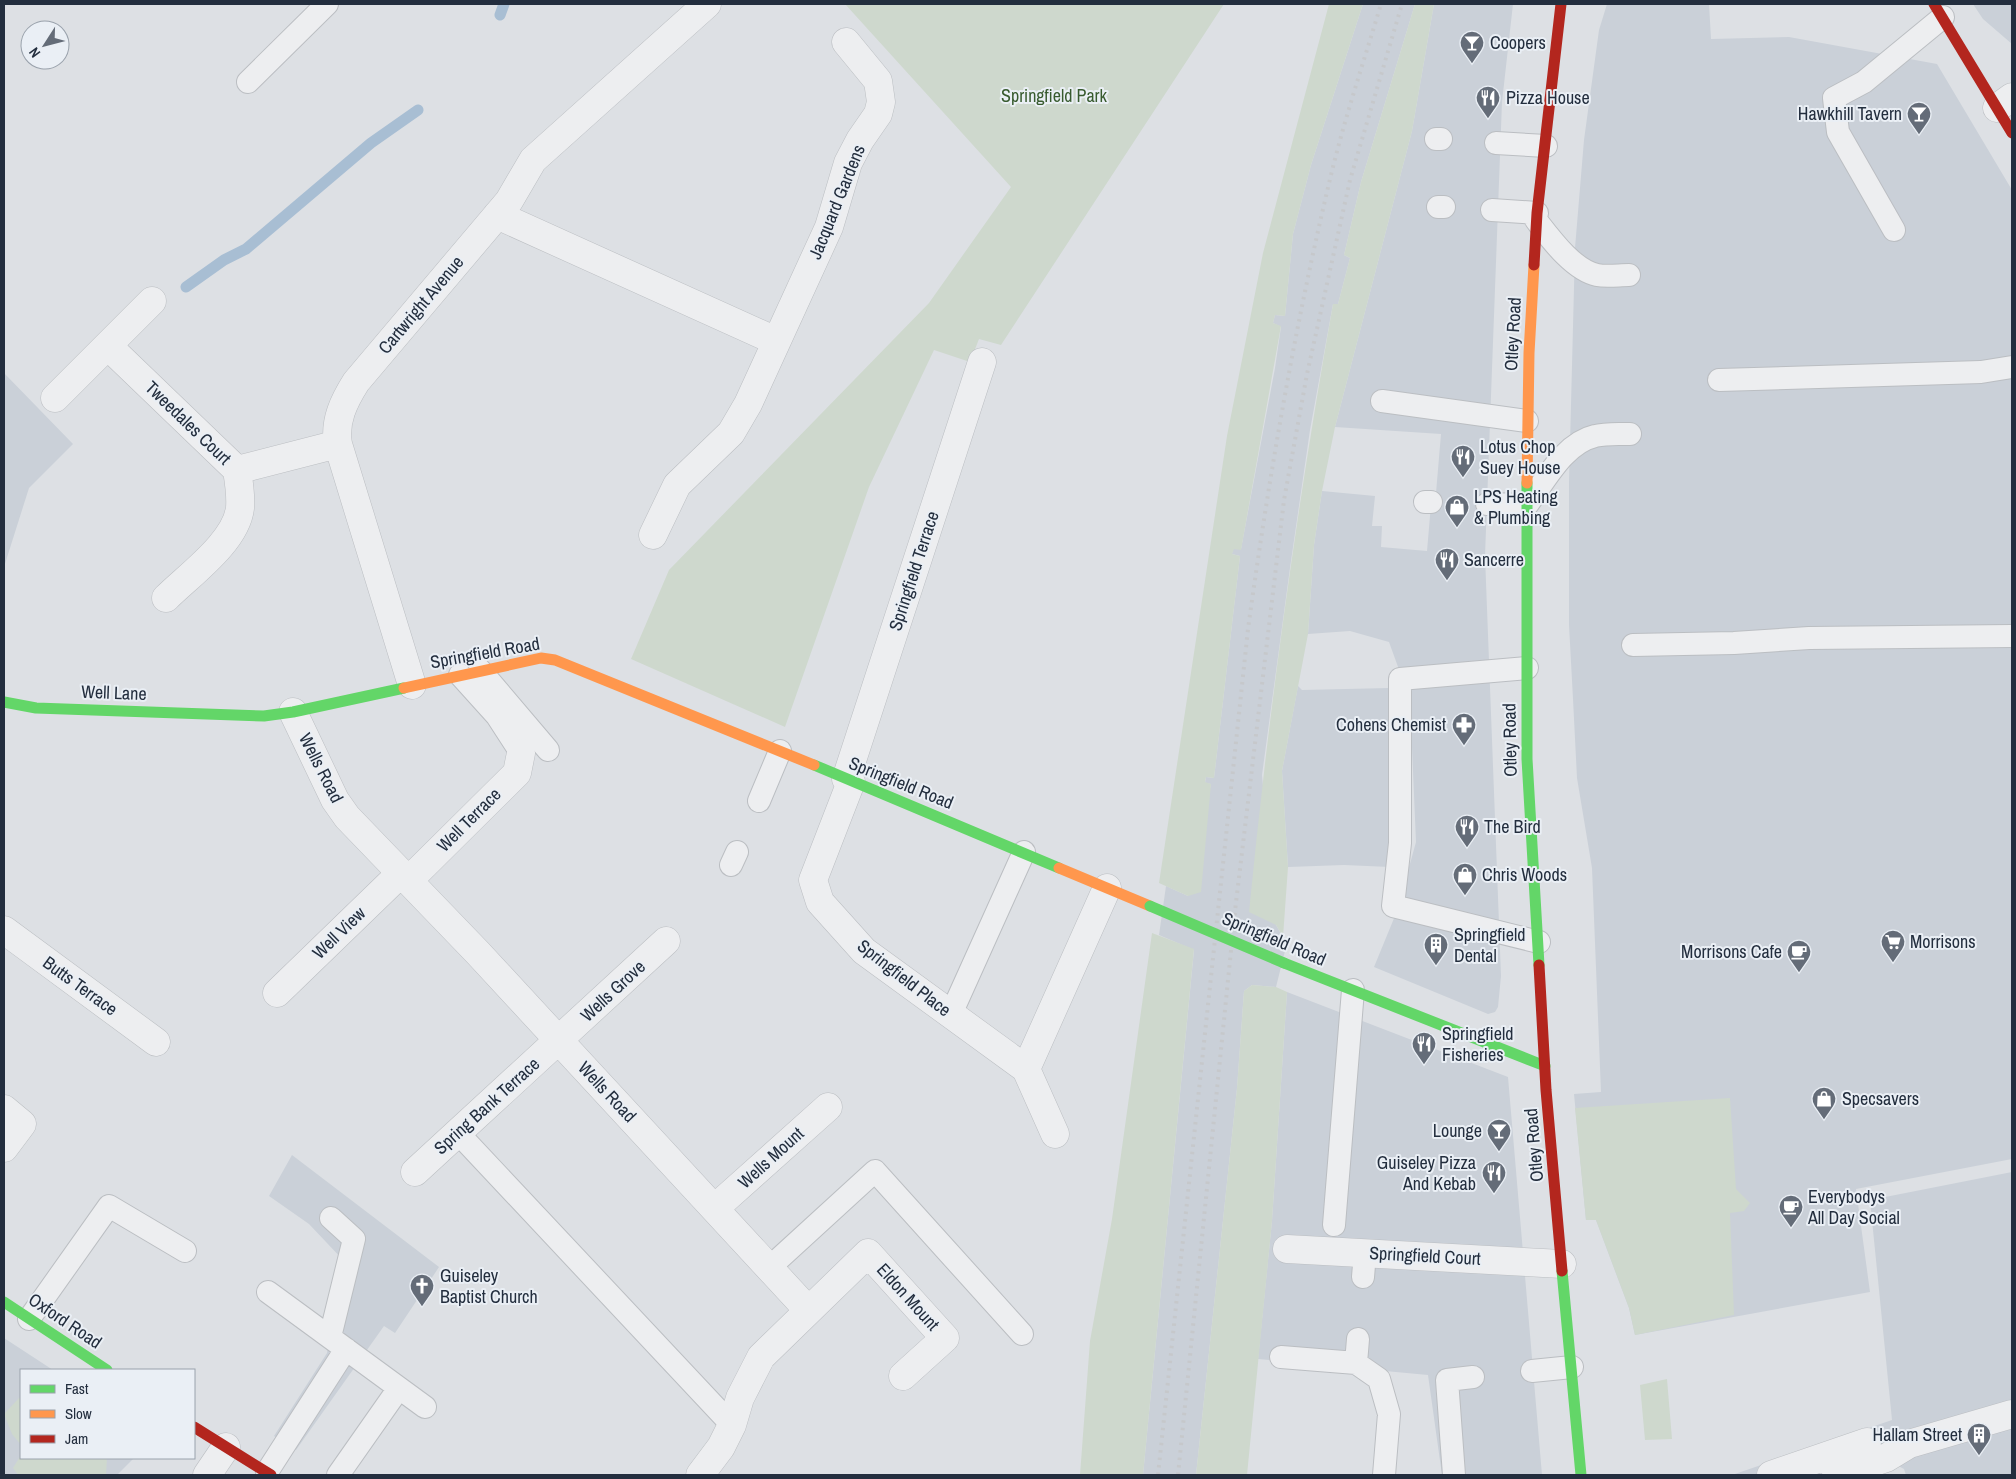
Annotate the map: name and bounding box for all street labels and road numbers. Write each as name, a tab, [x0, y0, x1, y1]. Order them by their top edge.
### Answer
street label: Jacquard Gardens	[802, 141, 871, 263]
street label: Cartwright Avenue	[372, 250, 469, 359]
street label: Otley Road	[1498, 296, 1527, 371]
street label: Tweedales Court	[140, 375, 237, 470]
street label: Springfield Terrace	[882, 508, 945, 634]
street label: Springfield Road	[428, 631, 542, 674]
street label: Well Lane	[81, 679, 147, 706]
street label: Otley Road	[1496, 703, 1523, 777]
street label: Wells Road	[293, 729, 350, 807]
street label: Springfield Road	[845, 750, 957, 815]
street label: Well Terrace	[431, 782, 506, 857]
street label: Well View	[307, 901, 371, 964]
street label: Springfield Road	[1218, 905, 1330, 972]
street label: Springfield Place	[852, 933, 956, 1022]
street label: Butts Terrace	[38, 950, 123, 1021]
street label: Wells Grove	[575, 954, 650, 1027]
street label: Spring Bank Terrace	[428, 1051, 545, 1160]
street label: Wells Road	[573, 1056, 642, 1128]
street label: Otley Road	[1518, 1107, 1549, 1183]
street label: Wells Mount	[732, 1121, 809, 1194]
street label: Springfield Court	[1369, 1240, 1481, 1271]
street label: Eldon Mount	[871, 1258, 945, 1336]
street label: Oxford Road	[24, 1287, 107, 1354]

